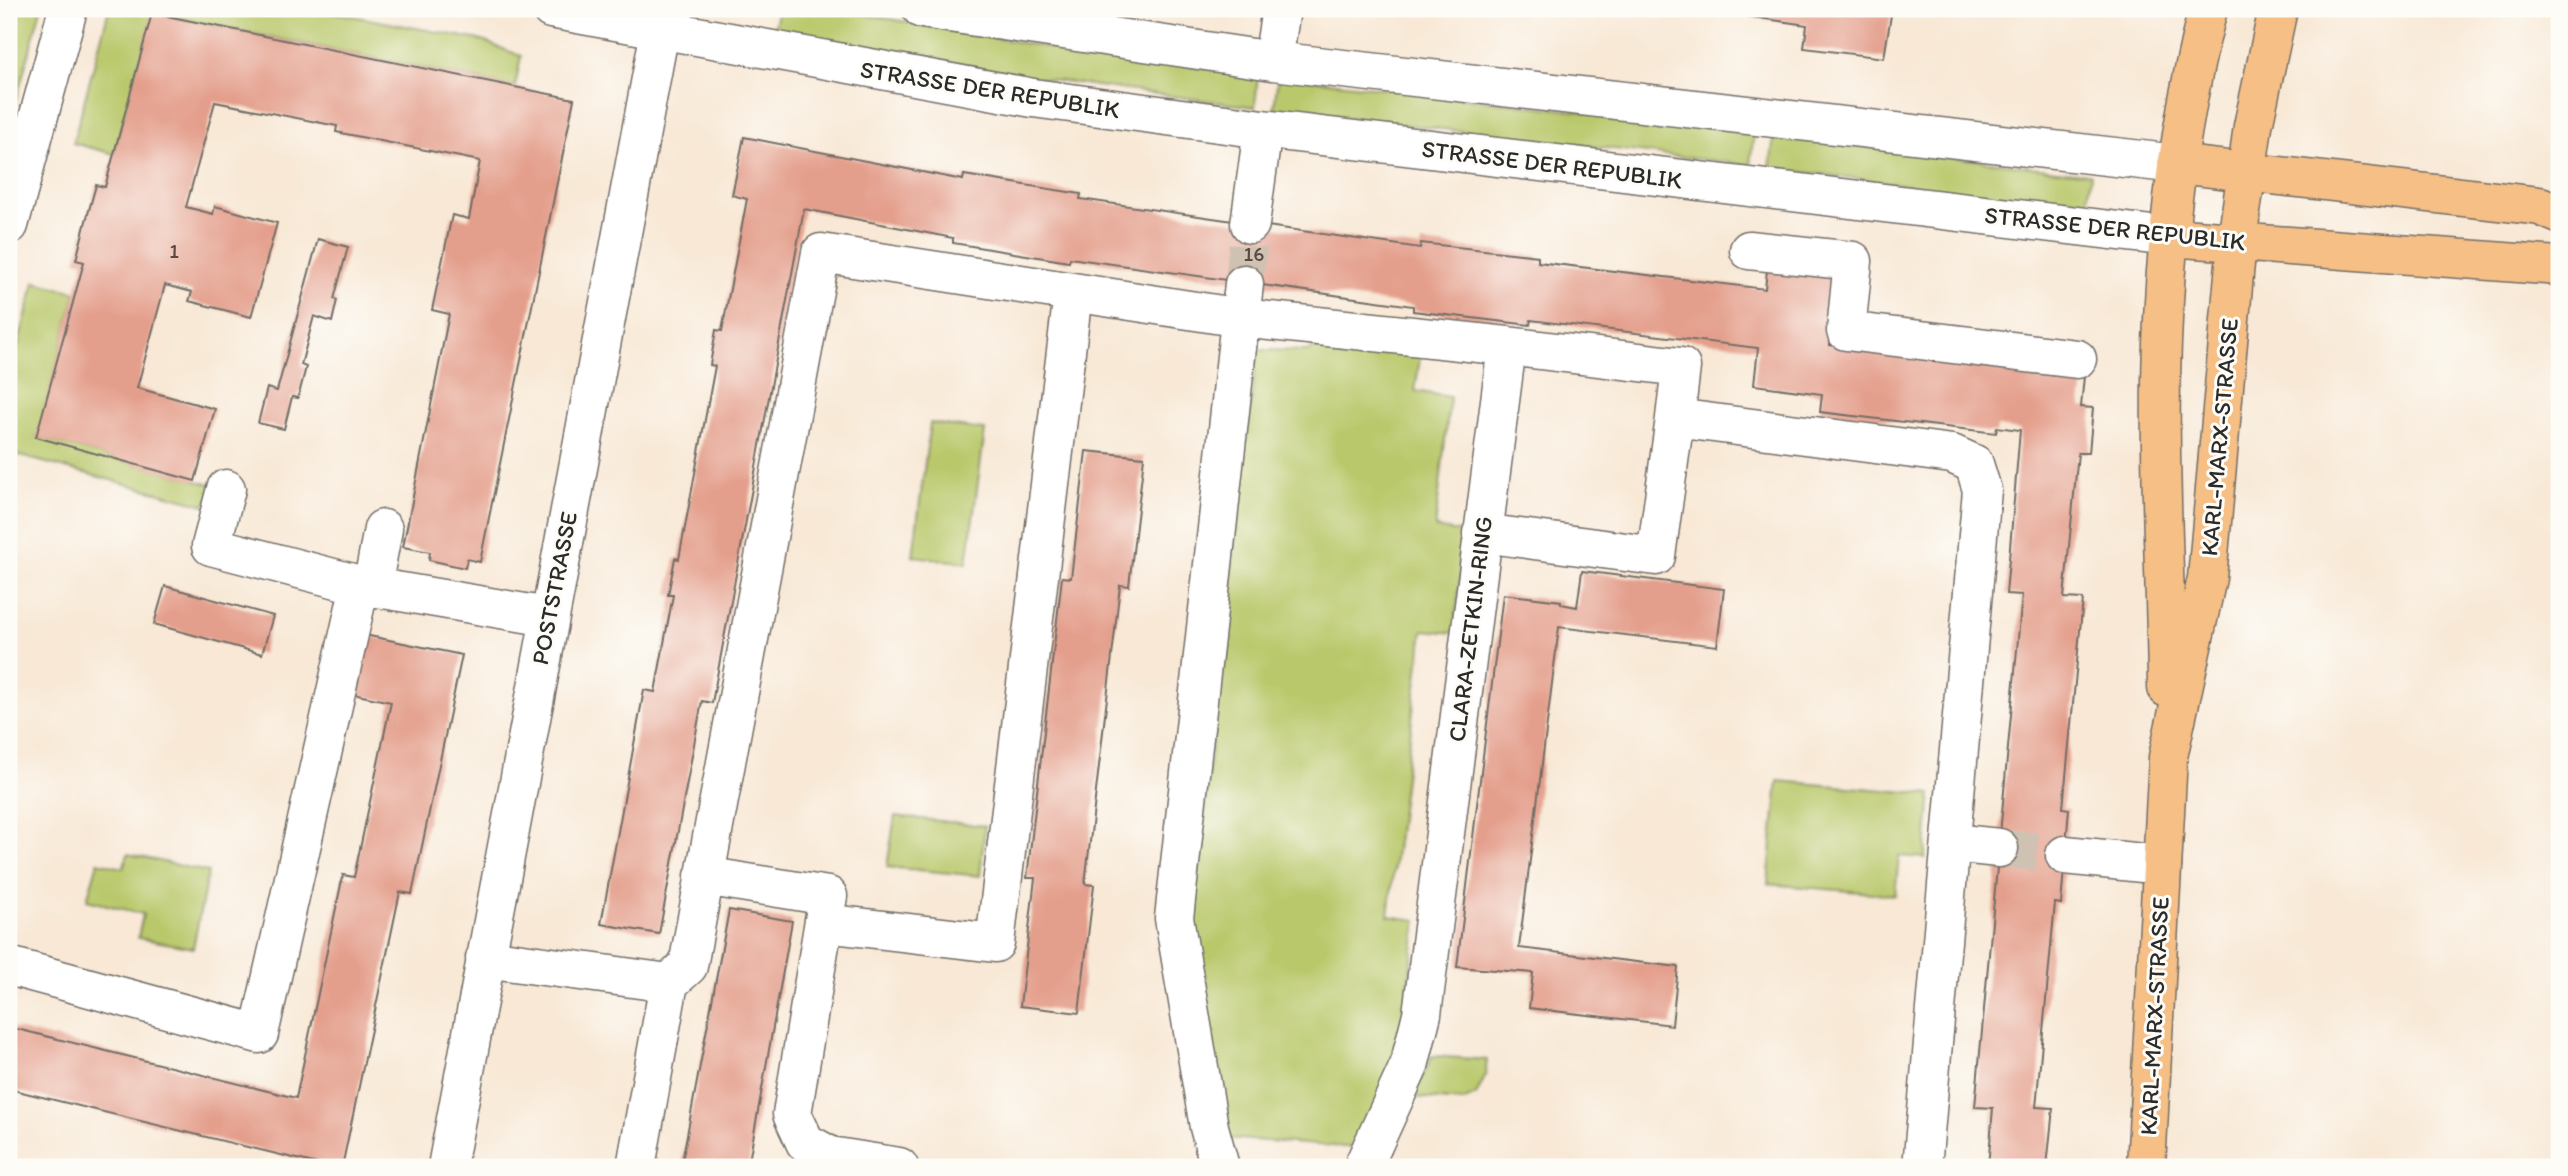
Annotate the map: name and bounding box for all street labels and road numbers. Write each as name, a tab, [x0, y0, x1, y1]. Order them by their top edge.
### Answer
street label: STRASSE DER REPUBLIK	[858, 54, 1122, 124]
street label: STRASSE DER REPUBLIK	[1420, 134, 1684, 194]
street label: STRASSE DER REPUBLIK	[1983, 200, 2247, 256]
street label: KARL-MARX-STRASSE	[2194, 317, 2244, 557]
street label: POSTSTRASSE	[525, 509, 583, 667]
street label: CLARA-ZETKIN-RING	[1442, 515, 1498, 743]
street label: KARL-MARX-STRASSE	[2133, 896, 2175, 1136]

